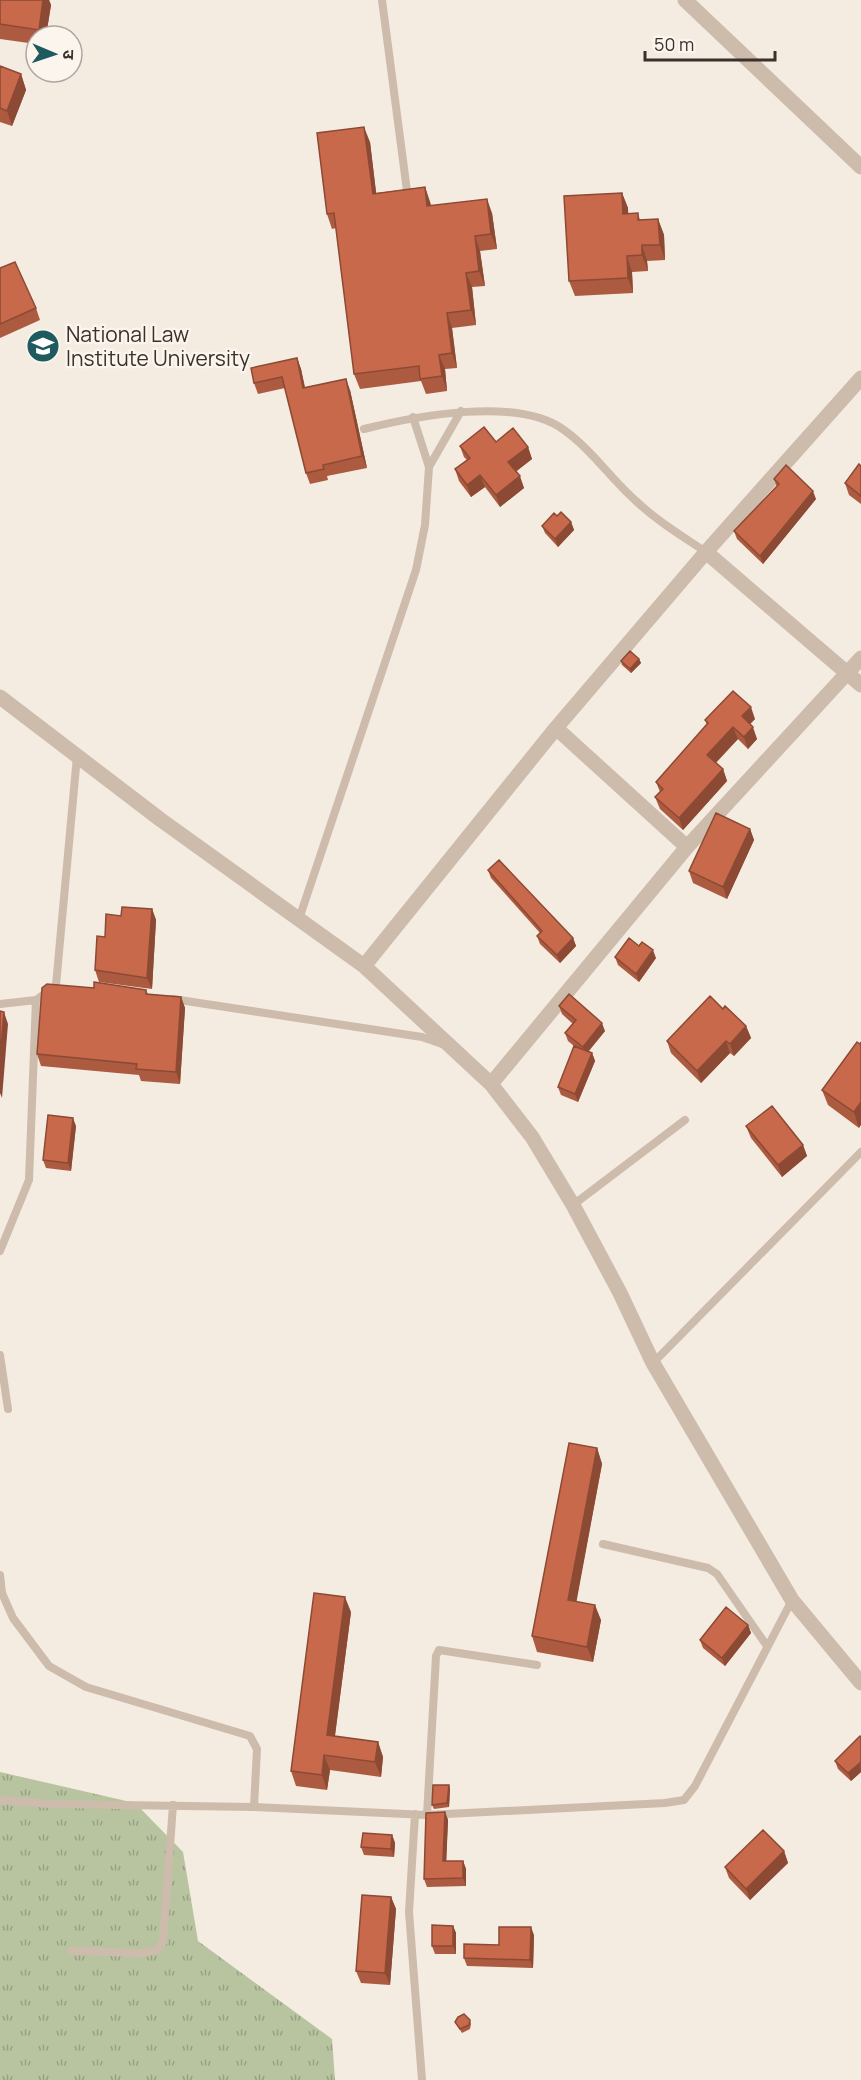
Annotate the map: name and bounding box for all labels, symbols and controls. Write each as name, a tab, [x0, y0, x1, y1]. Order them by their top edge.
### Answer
north arrow	[24, 24, 84, 84]
scale bar	[645, 24, 776, 62]
text: 50 m	[654, 32, 694, 56]
text: उ	[58, 49, 80, 60]
place label: National Law Institute University	[66, 320, 250, 372]
school or university icon: National Law Institute University	[25, 328, 61, 364]

